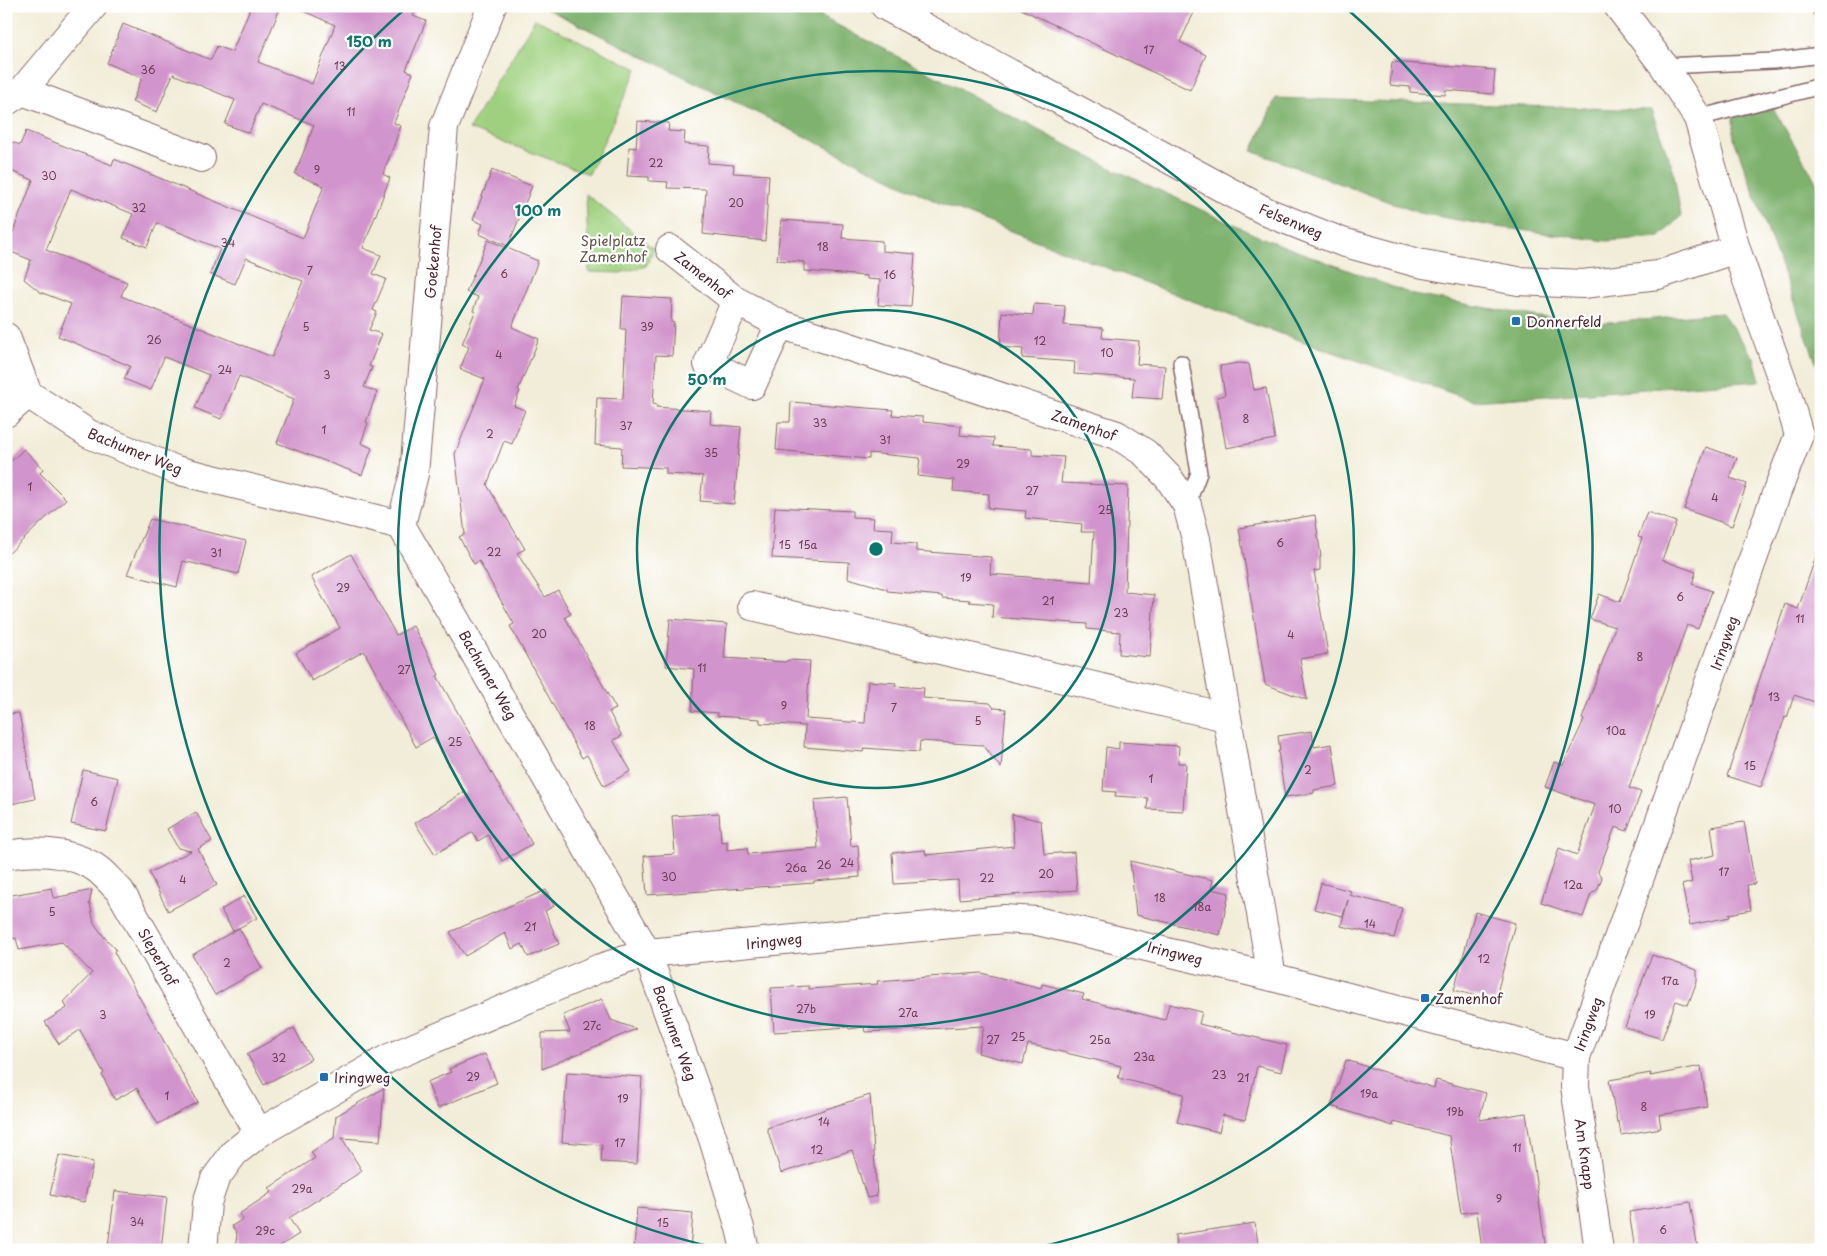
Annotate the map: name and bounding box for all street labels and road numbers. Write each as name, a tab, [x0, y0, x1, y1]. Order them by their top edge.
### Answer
street label: Felsenweg	[1256, 198, 1326, 244]
street label: Goekenhof	[419, 223, 447, 300]
street label: Zamenhof	[670, 246, 737, 305]
street label: Zamenhof	[1049, 404, 1121, 446]
street label: Bachumer Weg	[85, 422, 185, 480]
street label: Iringweg	[1705, 613, 1743, 673]
street label: Bachumer Weg	[454, 626, 522, 724]
street label: Sleperhof	[133, 924, 184, 991]
street label: Iringweg	[745, 928, 803, 954]
street label: Iringweg	[1145, 936, 1205, 970]
street label: Bachumer Weg	[648, 982, 702, 1084]
street label: Iringweg	[1568, 994, 1608, 1054]
street label: Am Knapp	[1570, 1117, 1600, 1191]

